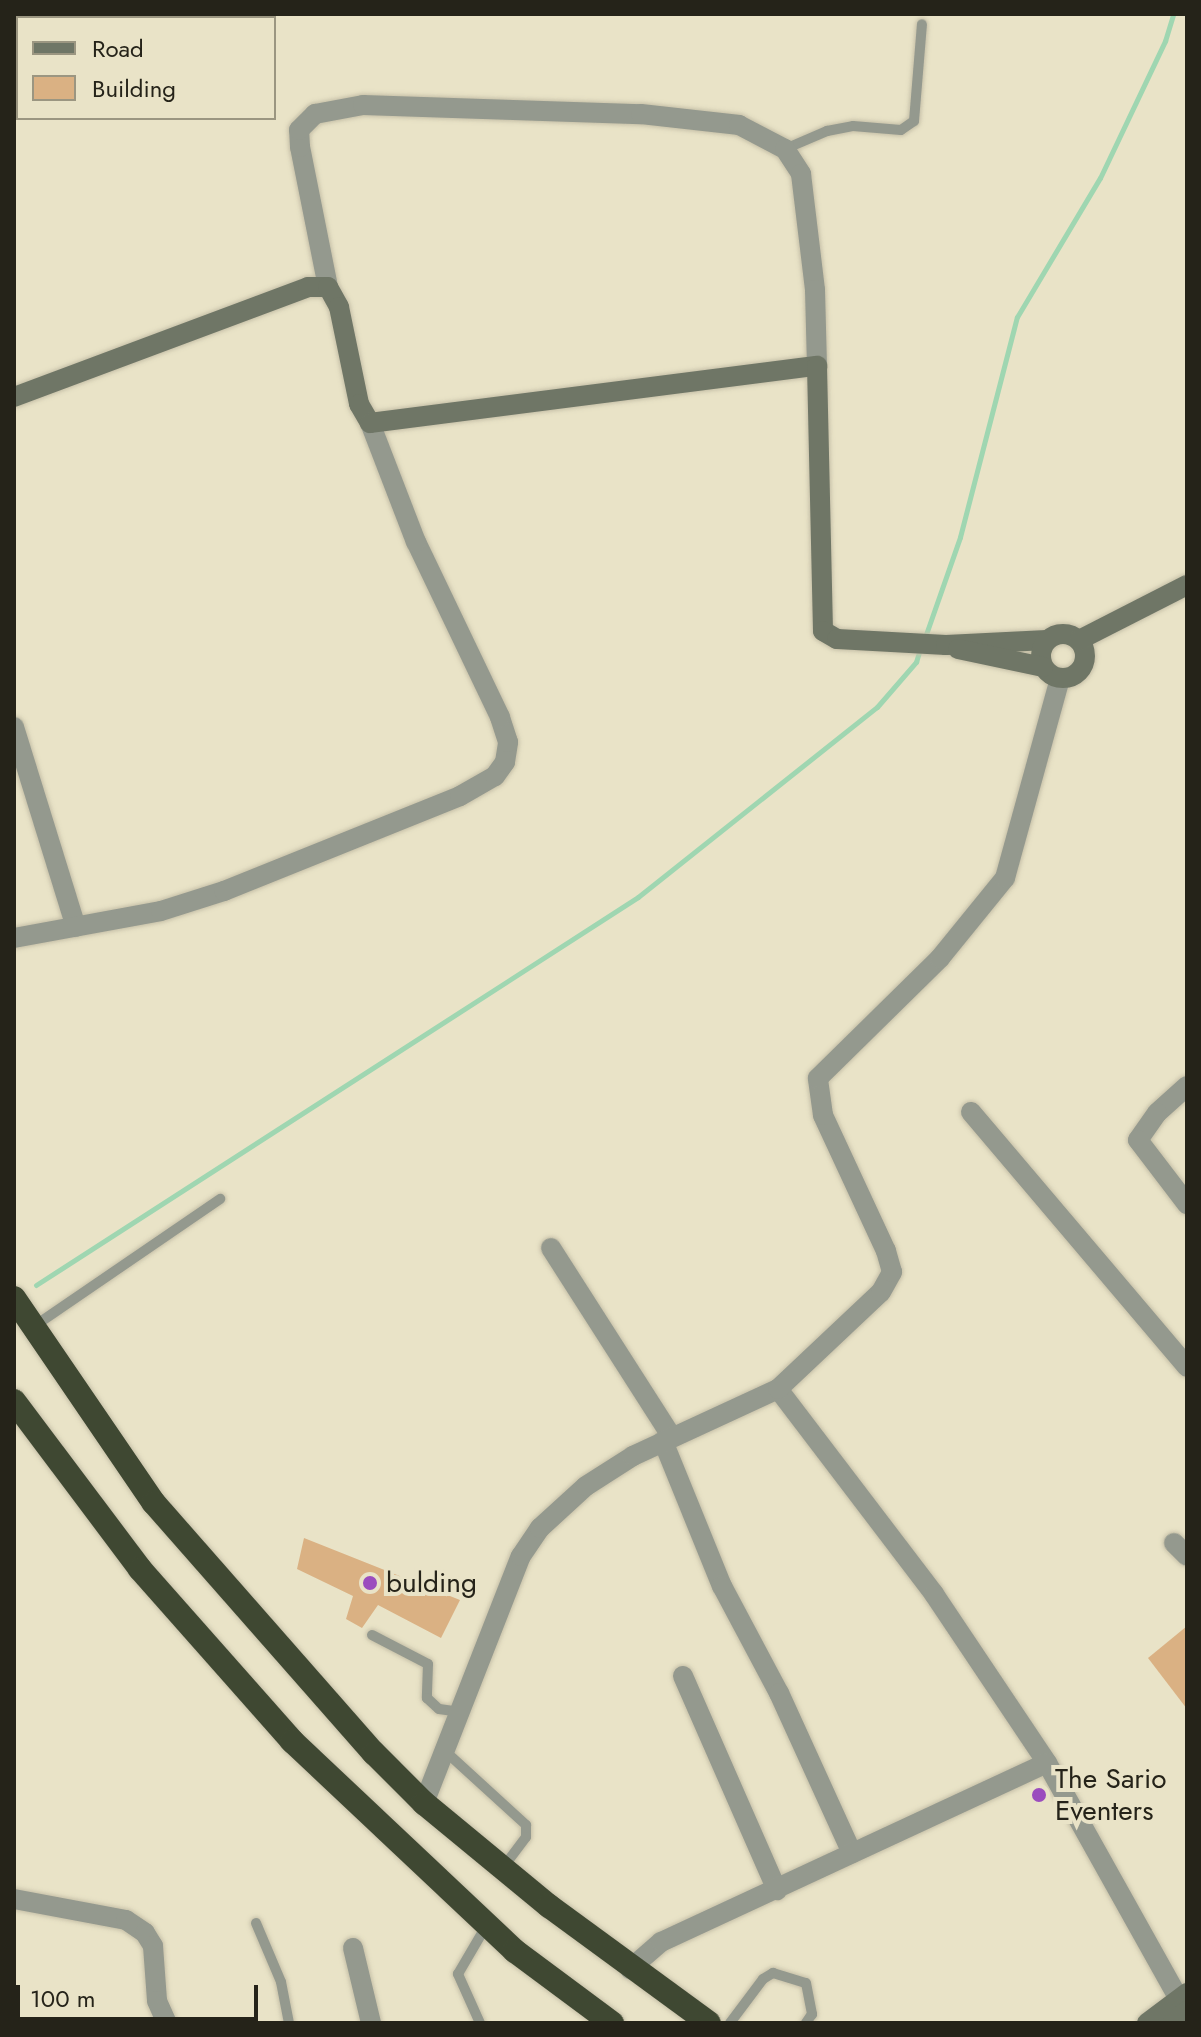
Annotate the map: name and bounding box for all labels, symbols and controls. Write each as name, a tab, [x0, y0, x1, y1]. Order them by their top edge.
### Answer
legend	[16, 16, 276, 120]
text: Road	[92, 31, 144, 66]
text: Building	[92, 71, 176, 106]
place label: bulding	[386, 1566, 477, 1600]
marker: bulding	[361, 1574, 379, 1592]
place label: The Sario Eventers	[1055, 1762, 1167, 1828]
marker: The Sario Eventers	[1030, 1786, 1048, 1804]
scale bar	[20, 1969, 262, 2019]
text: 100 m	[30, 1981, 96, 2016]

